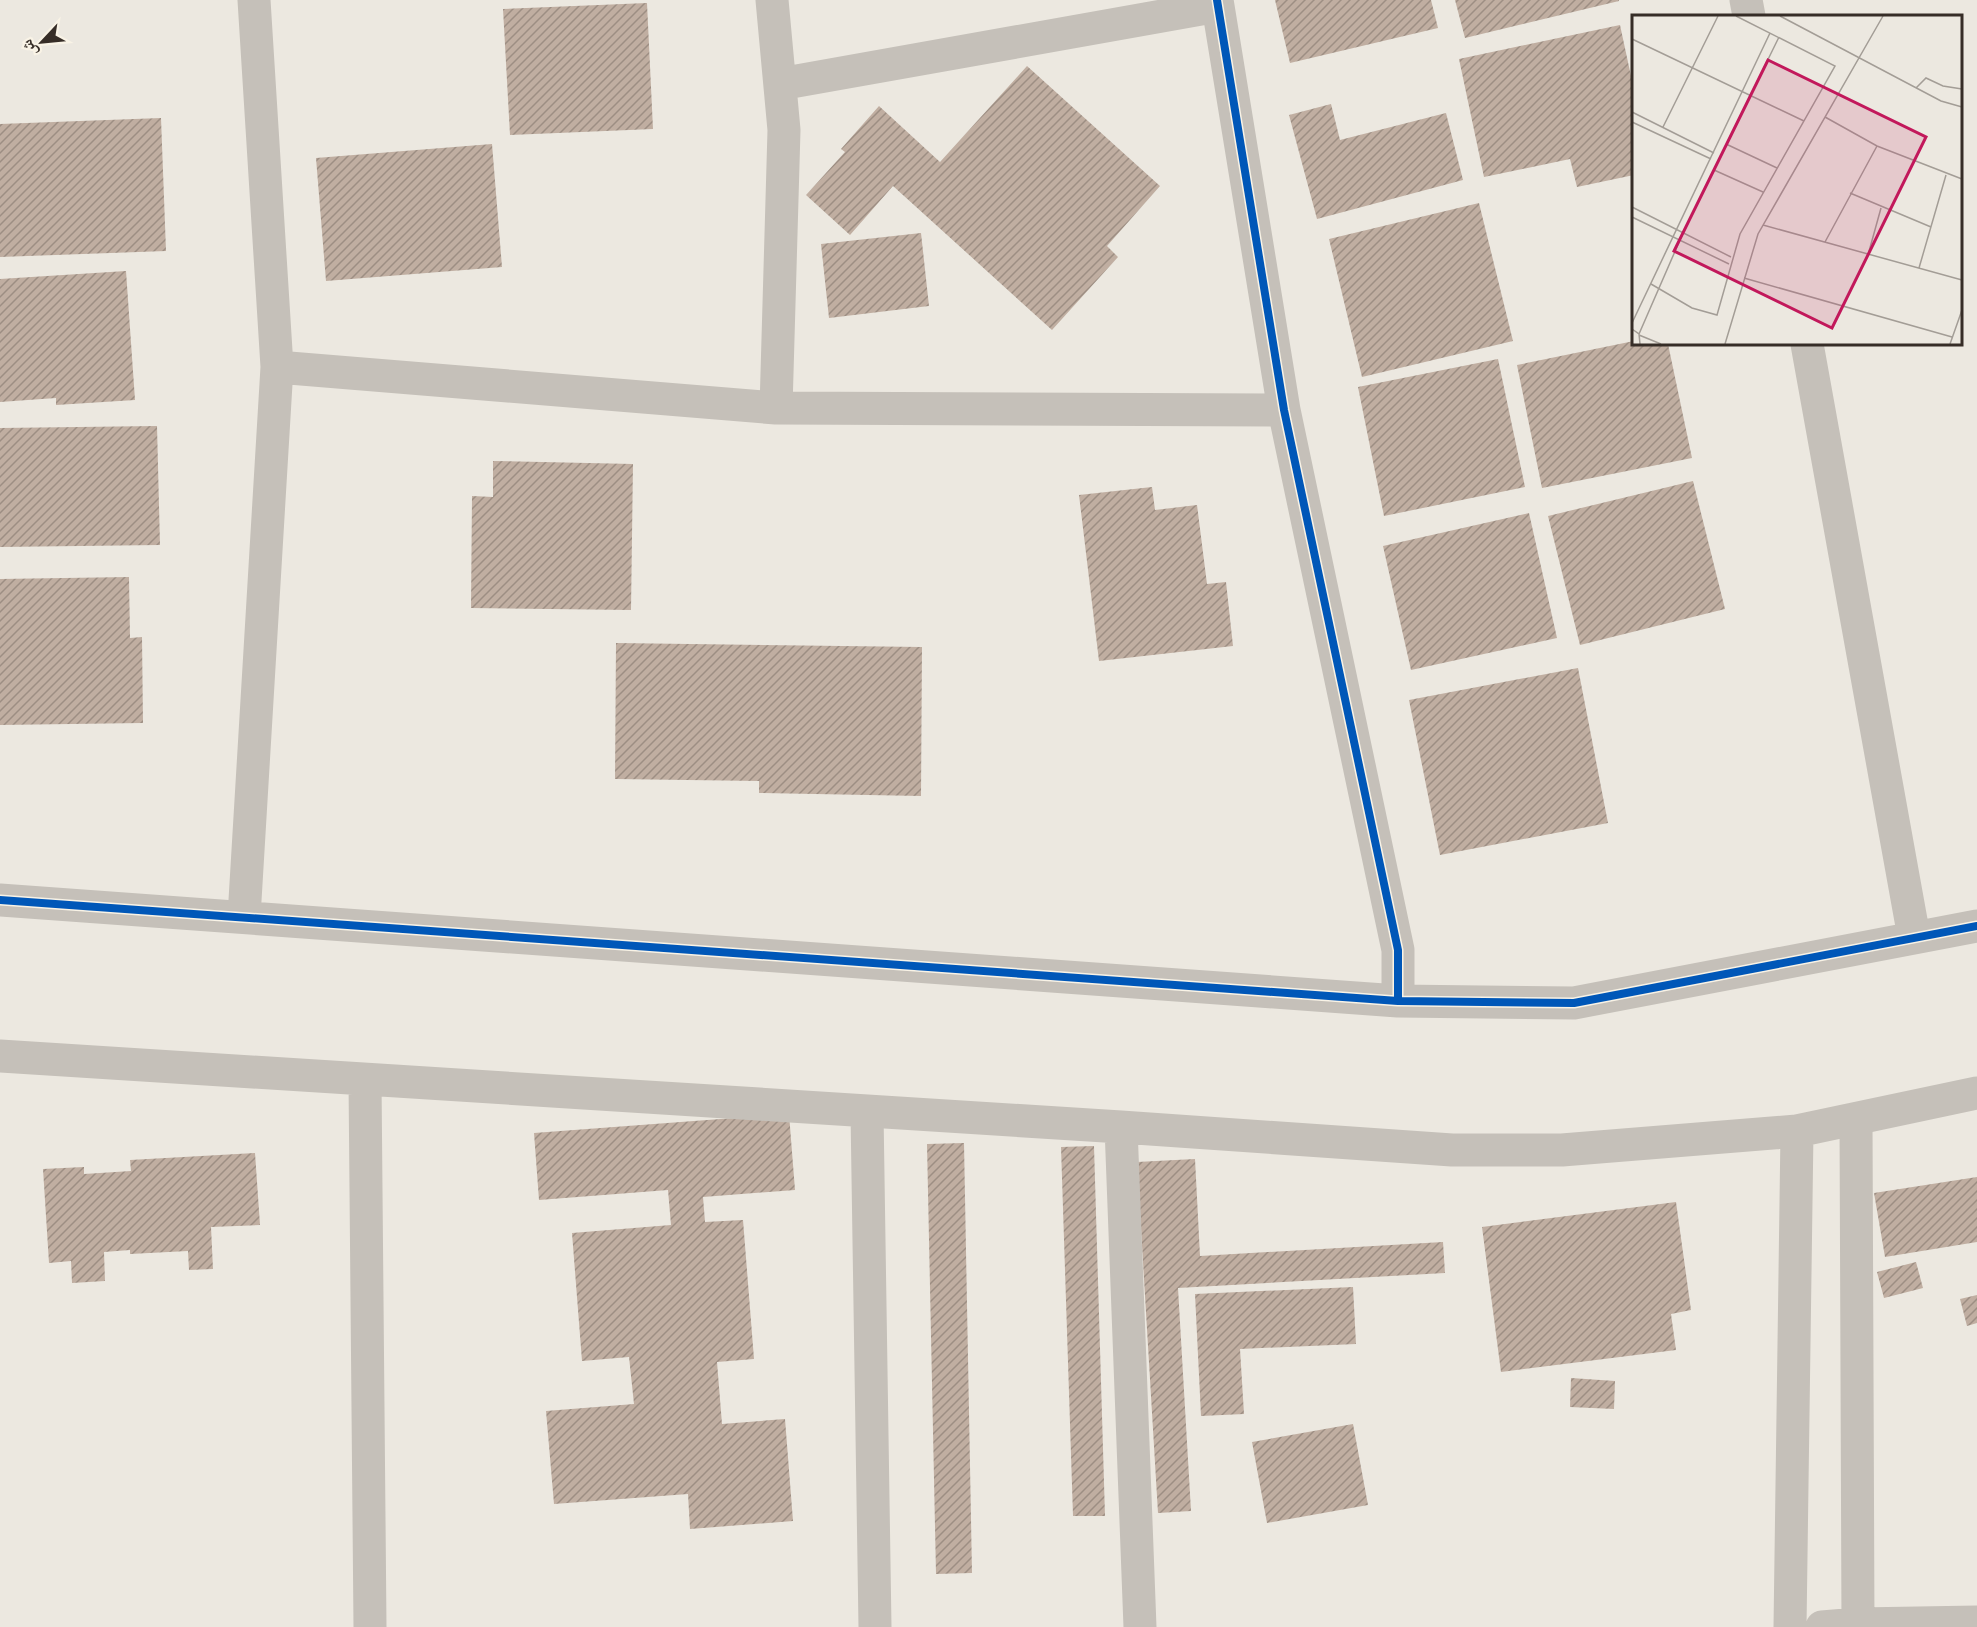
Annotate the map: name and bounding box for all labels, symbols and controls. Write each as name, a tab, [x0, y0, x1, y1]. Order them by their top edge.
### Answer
north arrow	[12, 12, 72, 72]
inset map	[1632, 15, 1962, 345]
text: ش	[15, 36, 42, 61]

